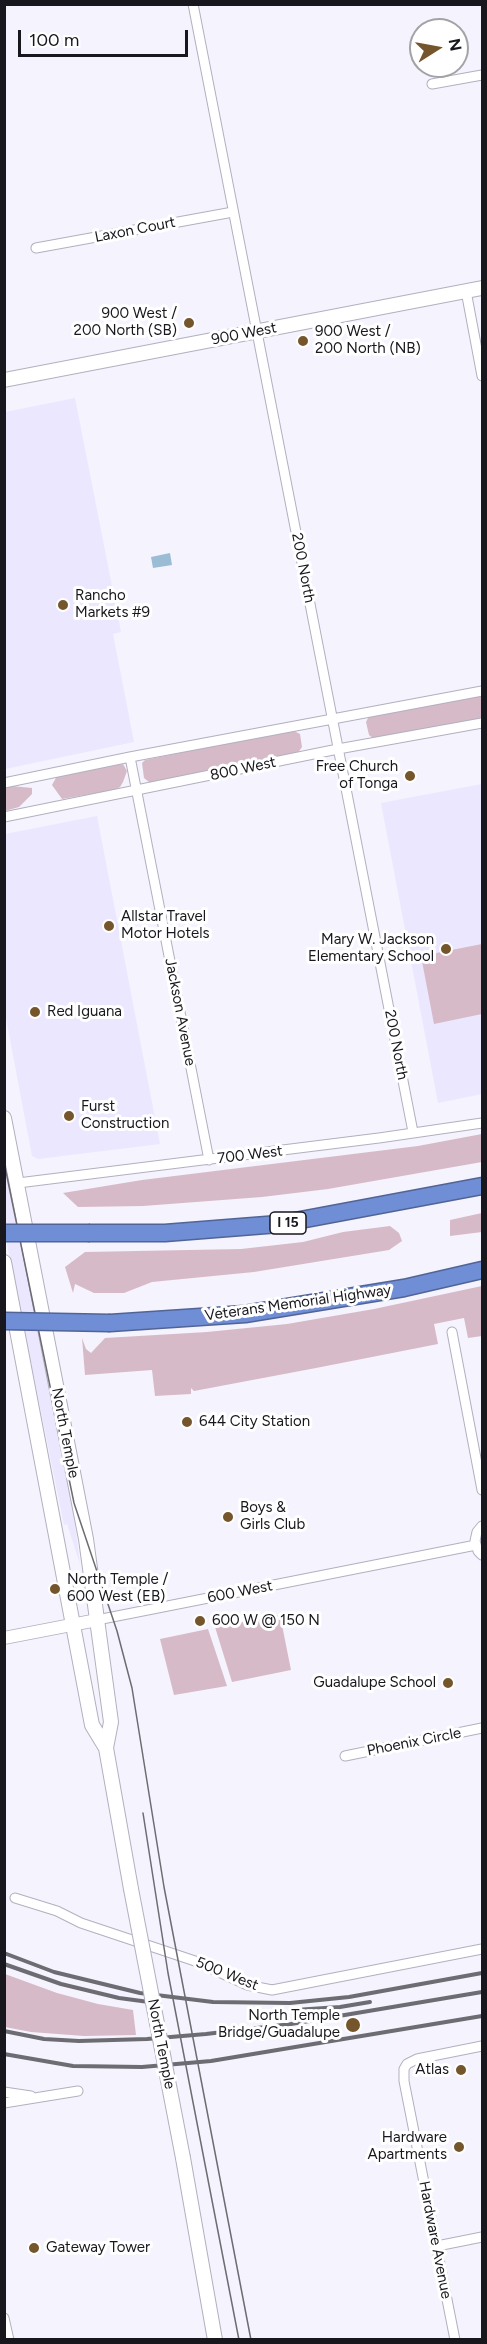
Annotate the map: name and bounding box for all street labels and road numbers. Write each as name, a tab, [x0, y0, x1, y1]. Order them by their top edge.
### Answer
street label: Laxon Court	[93, 213, 177, 247]
street label: 900 West	[210, 319, 278, 349]
street label: 200 North	[287, 532, 319, 604]
street label: 800 West	[208, 753, 278, 785]
street label: Jackson Avenue	[161, 957, 199, 1067]
street label: 200 North	[380, 1009, 412, 1081]
street label: 700 West	[216, 1142, 284, 1168]
road number: I 15	[270, 1212, 306, 1234]
street label: Veterans Memorial Highway	[204, 1281, 392, 1325]
street label: North Temple	[47, 1386, 83, 1480]
street label: 600 West	[206, 1577, 274, 1607]
street label: Phoenix Circle	[365, 1724, 463, 1760]
street label: 500 West	[193, 1953, 261, 1995]
street label: North Temple	[143, 1997, 179, 2091]
street label: Hardware Avenue	[415, 2180, 455, 2300]

